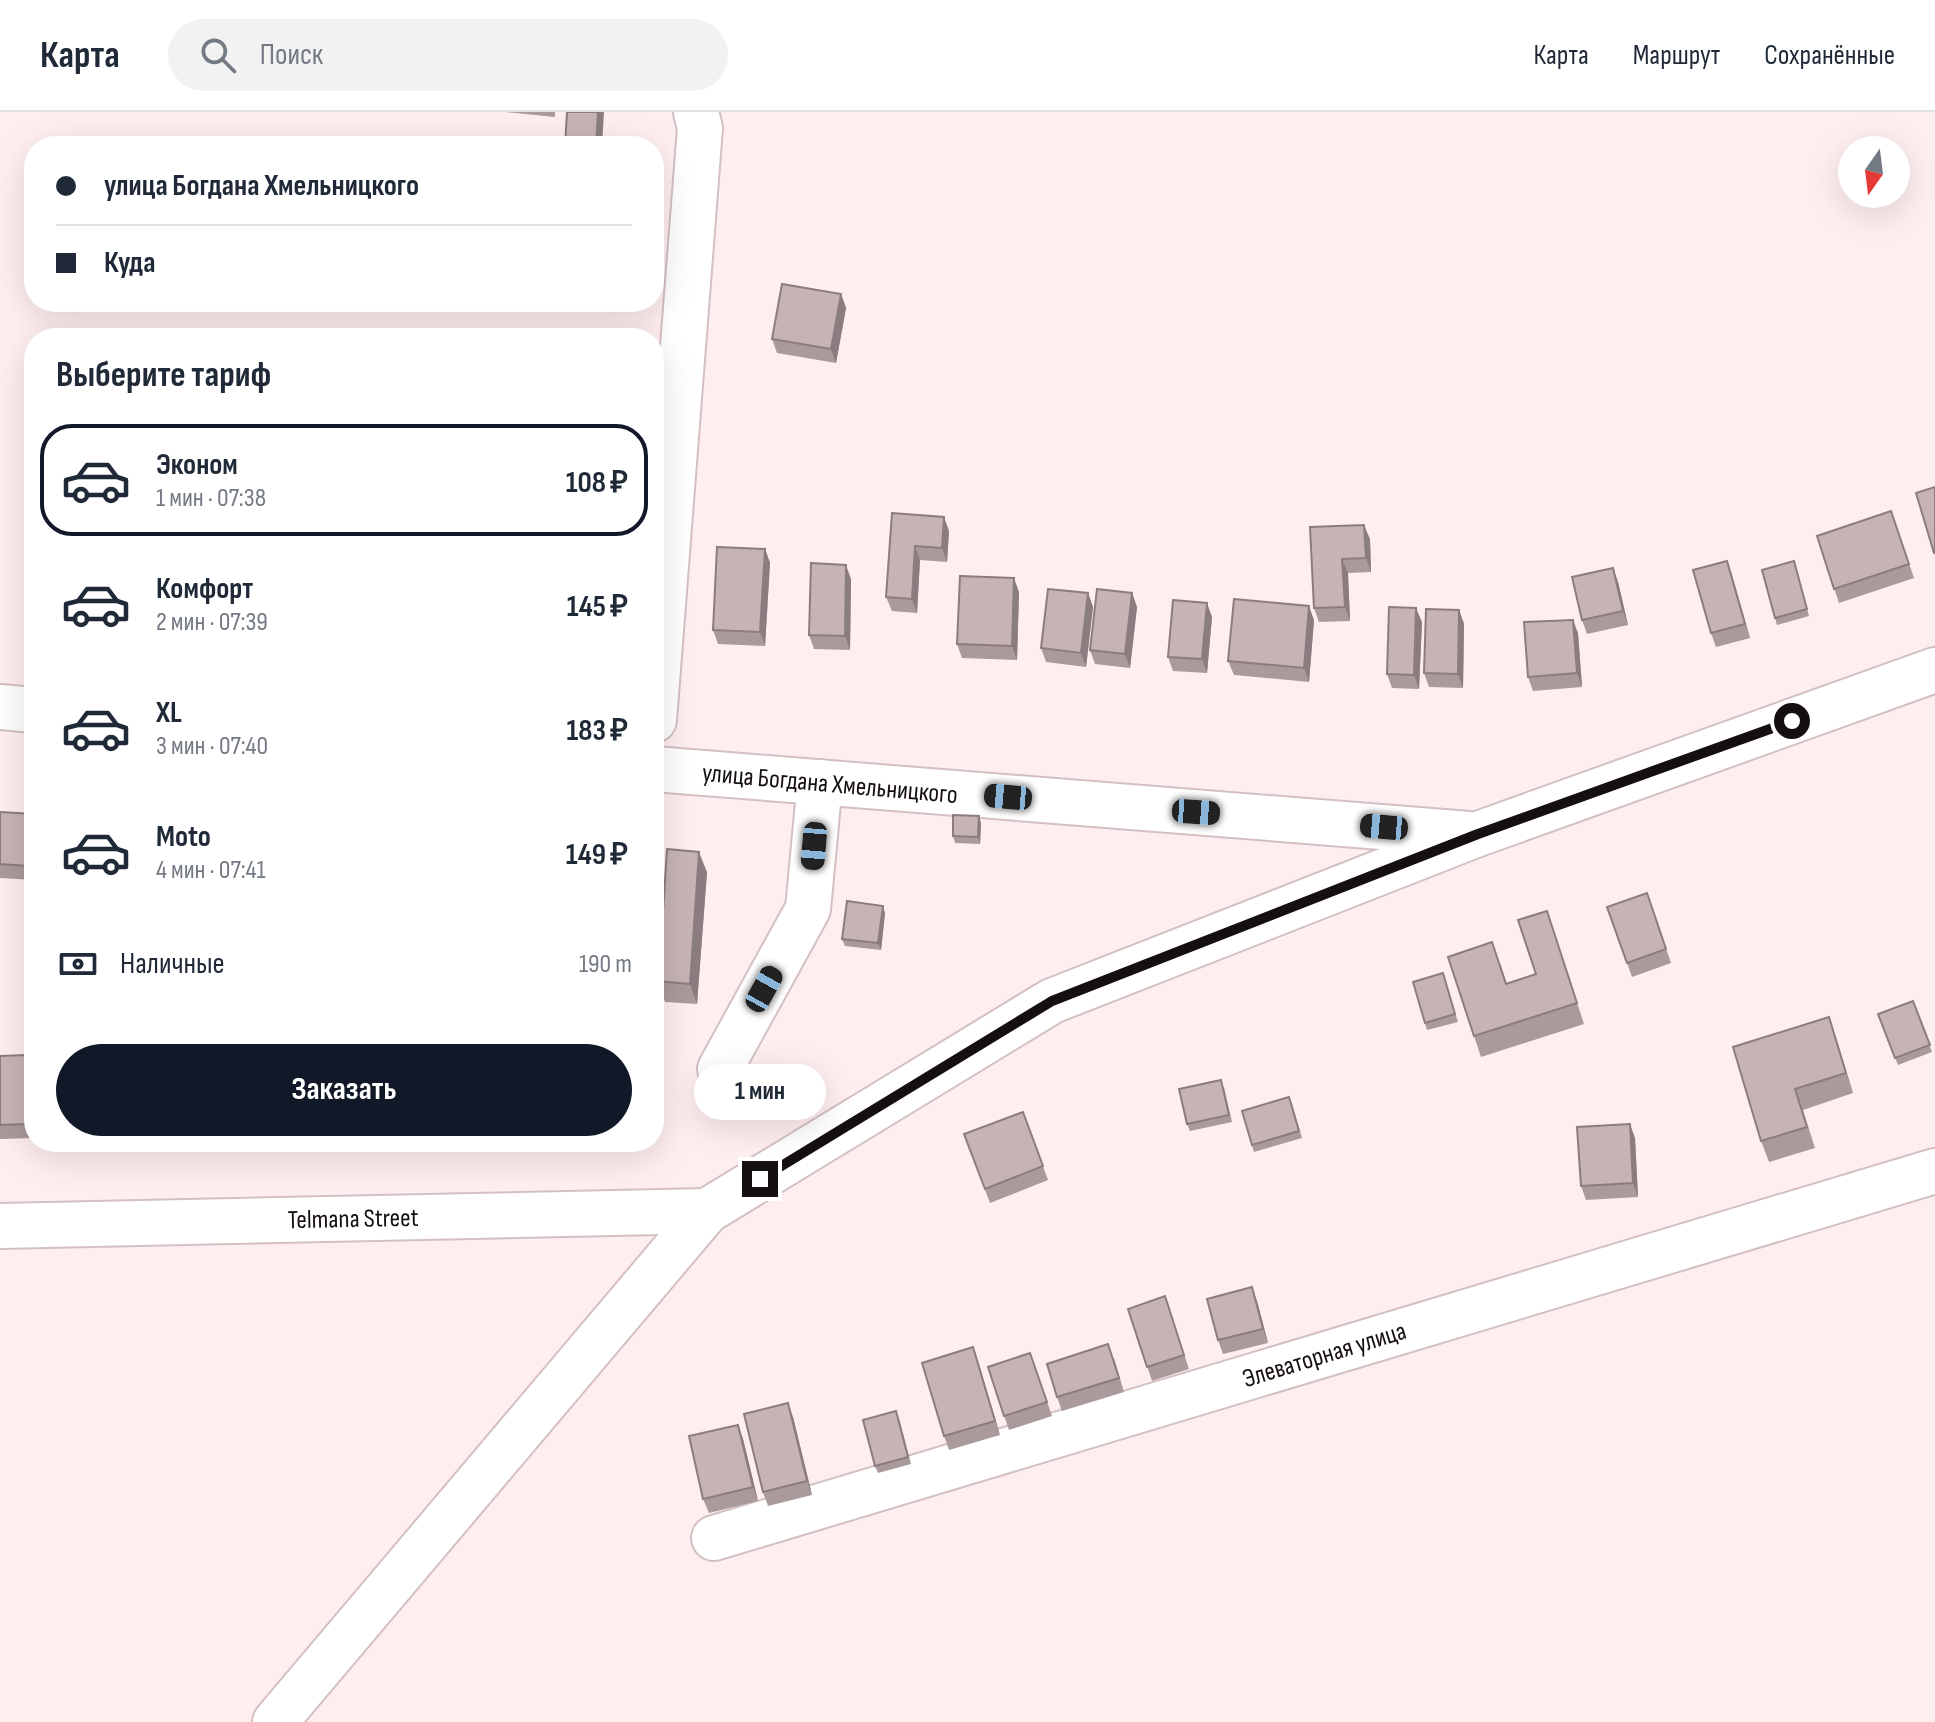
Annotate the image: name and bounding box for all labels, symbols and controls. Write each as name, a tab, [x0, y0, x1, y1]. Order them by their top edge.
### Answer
search box	[168, 19, 728, 91]
text: Карта	[40, 33, 120, 78]
icon: search	[196, 33, 240, 77]
text: Поиск	[260, 37, 323, 73]
text: Карта	[1534, 39, 1589, 72]
text: Маршрут	[1633, 39, 1720, 72]
text: Сохранённые	[1764, 39, 1895, 72]
north arrow	[1838, 136, 1910, 208]
map controls	[1838, 136, 1910, 208]
text: улица Богдана Хмельницкого	[104, 168, 419, 204]
text: Куда	[104, 245, 155, 281]
text: Выберите тариф	[56, 354, 271, 397]
icon: car	[60, 444, 132, 516]
text: Эконом	[156, 447, 238, 483]
text: 108 ₽	[566, 465, 628, 501]
text: 1 мин · 07:38	[156, 483, 266, 514]
icon: car	[60, 568, 132, 640]
text: Комфорт	[156, 571, 253, 607]
text: 145 ₽	[567, 589, 628, 625]
text: 2 мин · 07:39	[156, 607, 268, 638]
icon: car	[60, 692, 132, 764]
text: XL	[156, 695, 182, 731]
route start	[1774, 703, 1810, 739]
text: 183 ₽	[567, 713, 628, 749]
text: 3 мин · 07:40	[156, 731, 268, 762]
street label: улица Богдана Хмельницкого	[701, 758, 959, 811]
car	[983, 783, 1033, 811]
car	[1171, 798, 1221, 826]
car	[1359, 813, 1409, 841]
icon: car	[60, 816, 132, 888]
text: Moto	[156, 819, 211, 855]
car	[800, 821, 828, 871]
text: 149 ₽	[566, 837, 628, 873]
text: 4 мин · 07:41	[156, 855, 266, 886]
icon: cash	[56, 942, 100, 986]
text: Наличные	[120, 946, 225, 982]
text: 190 m	[579, 949, 632, 980]
car	[742, 962, 786, 1016]
button: Заказать	[56, 1044, 632, 1136]
callout: 1 мин	[694, 1063, 826, 1119]
text: 1 мин	[735, 1076, 785, 1107]
route end	[742, 1161, 778, 1197]
street label: Telmana Street	[287, 1203, 419, 1236]
street label: Элеваторная улица	[1239, 1316, 1410, 1395]

